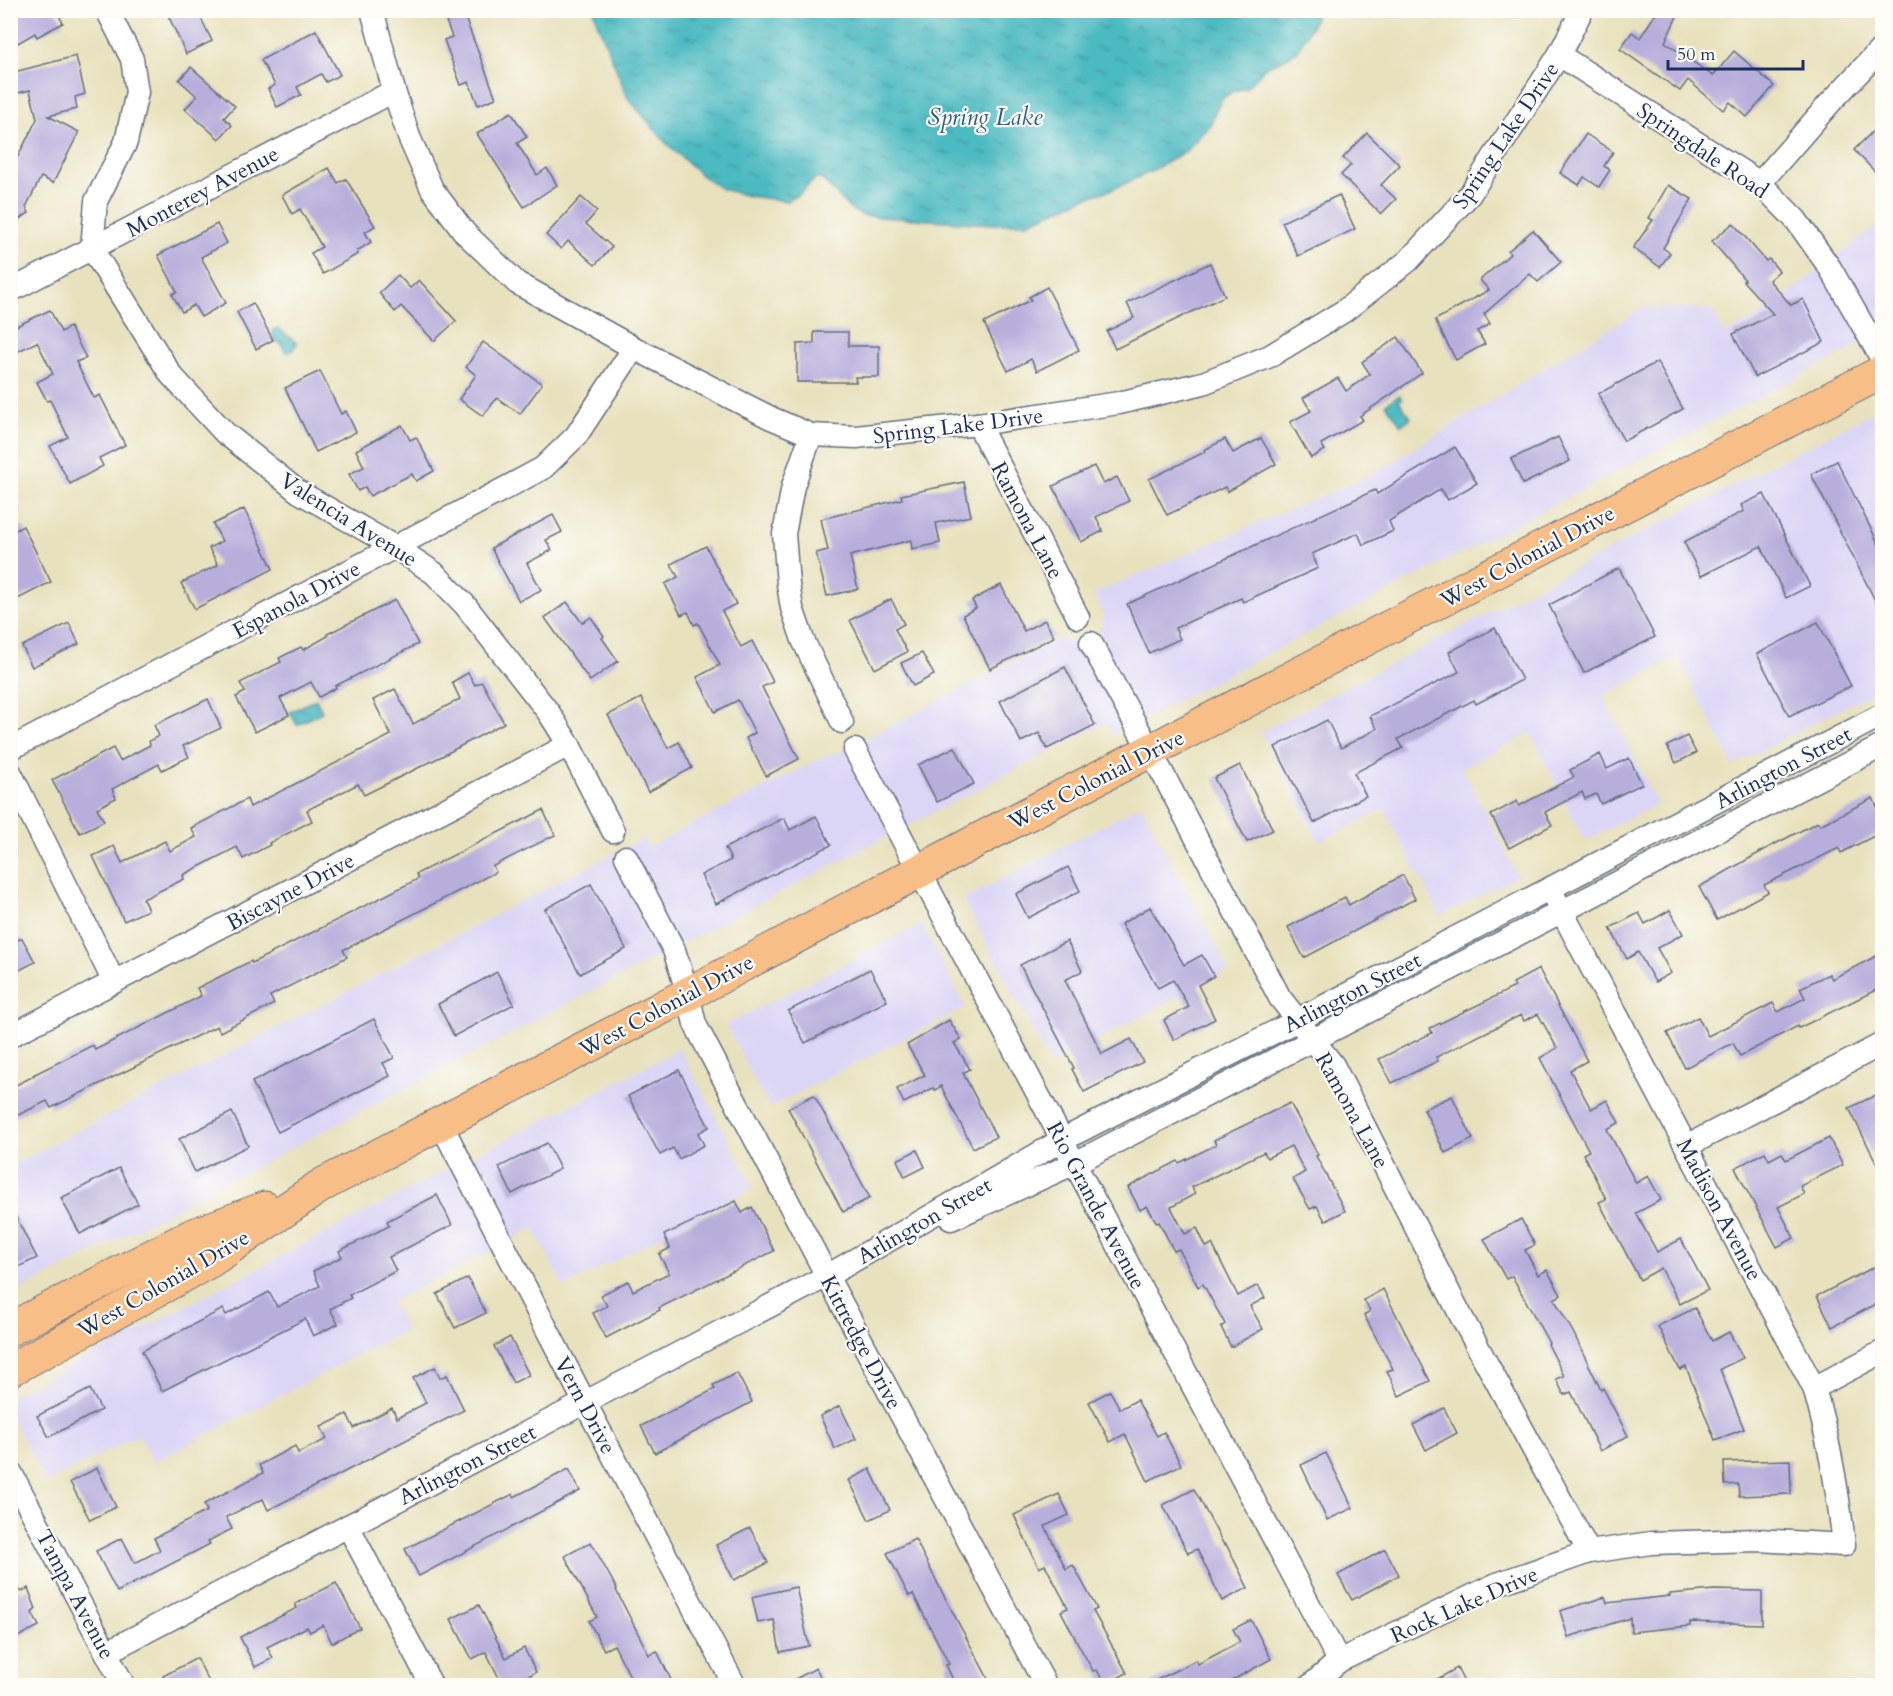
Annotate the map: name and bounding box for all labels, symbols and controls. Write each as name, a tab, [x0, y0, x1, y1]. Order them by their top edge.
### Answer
scale bar	[1668, 33, 1803, 71]
text: 50 m	[1677, 42, 1716, 67]
street label: Spring Lake Drive	[1445, 56, 1566, 215]
street label: Springdale Road	[1631, 96, 1774, 206]
water label: Spring Lake	[928, 101, 1043, 134]
street label: Monterey Avenue	[121, 139, 284, 245]
street label: Spring Lake Drive	[871, 401, 1045, 451]
street label: Ramona Lane	[984, 457, 1071, 584]
street label: Valencia Avenue	[274, 466, 423, 574]
street label: West Colonial Drive	[1434, 498, 1620, 616]
street label: Espanola Drive	[227, 554, 366, 646]
street label: Arlington Street	[1710, 719, 1857, 816]
street label: West Colonial Drive	[1002, 723, 1190, 838]
street label: Biscayne Drive	[221, 845, 360, 938]
street label: Arlington Street	[1279, 945, 1426, 1040]
street label: West Colonial Drive	[573, 947, 759, 1065]
street label: Ramona Lane	[1308, 1047, 1396, 1174]
street label: Rio Grande Avenue	[1039, 1116, 1153, 1294]
street label: Madison Avenue	[1669, 1133, 1769, 1286]
street label: Arlington Street	[852, 1170, 997, 1271]
street label: West Colonial Drive	[71, 1222, 255, 1346]
street label: Kittredge Drive	[813, 1270, 909, 1415]
street label: Vern Drive	[547, 1352, 623, 1459]
street label: Arlington Street	[394, 1417, 541, 1512]
street label: Tampa Avenue	[28, 1524, 122, 1665]
street label: Rock Lake Drive	[1386, 1559, 1543, 1651]

